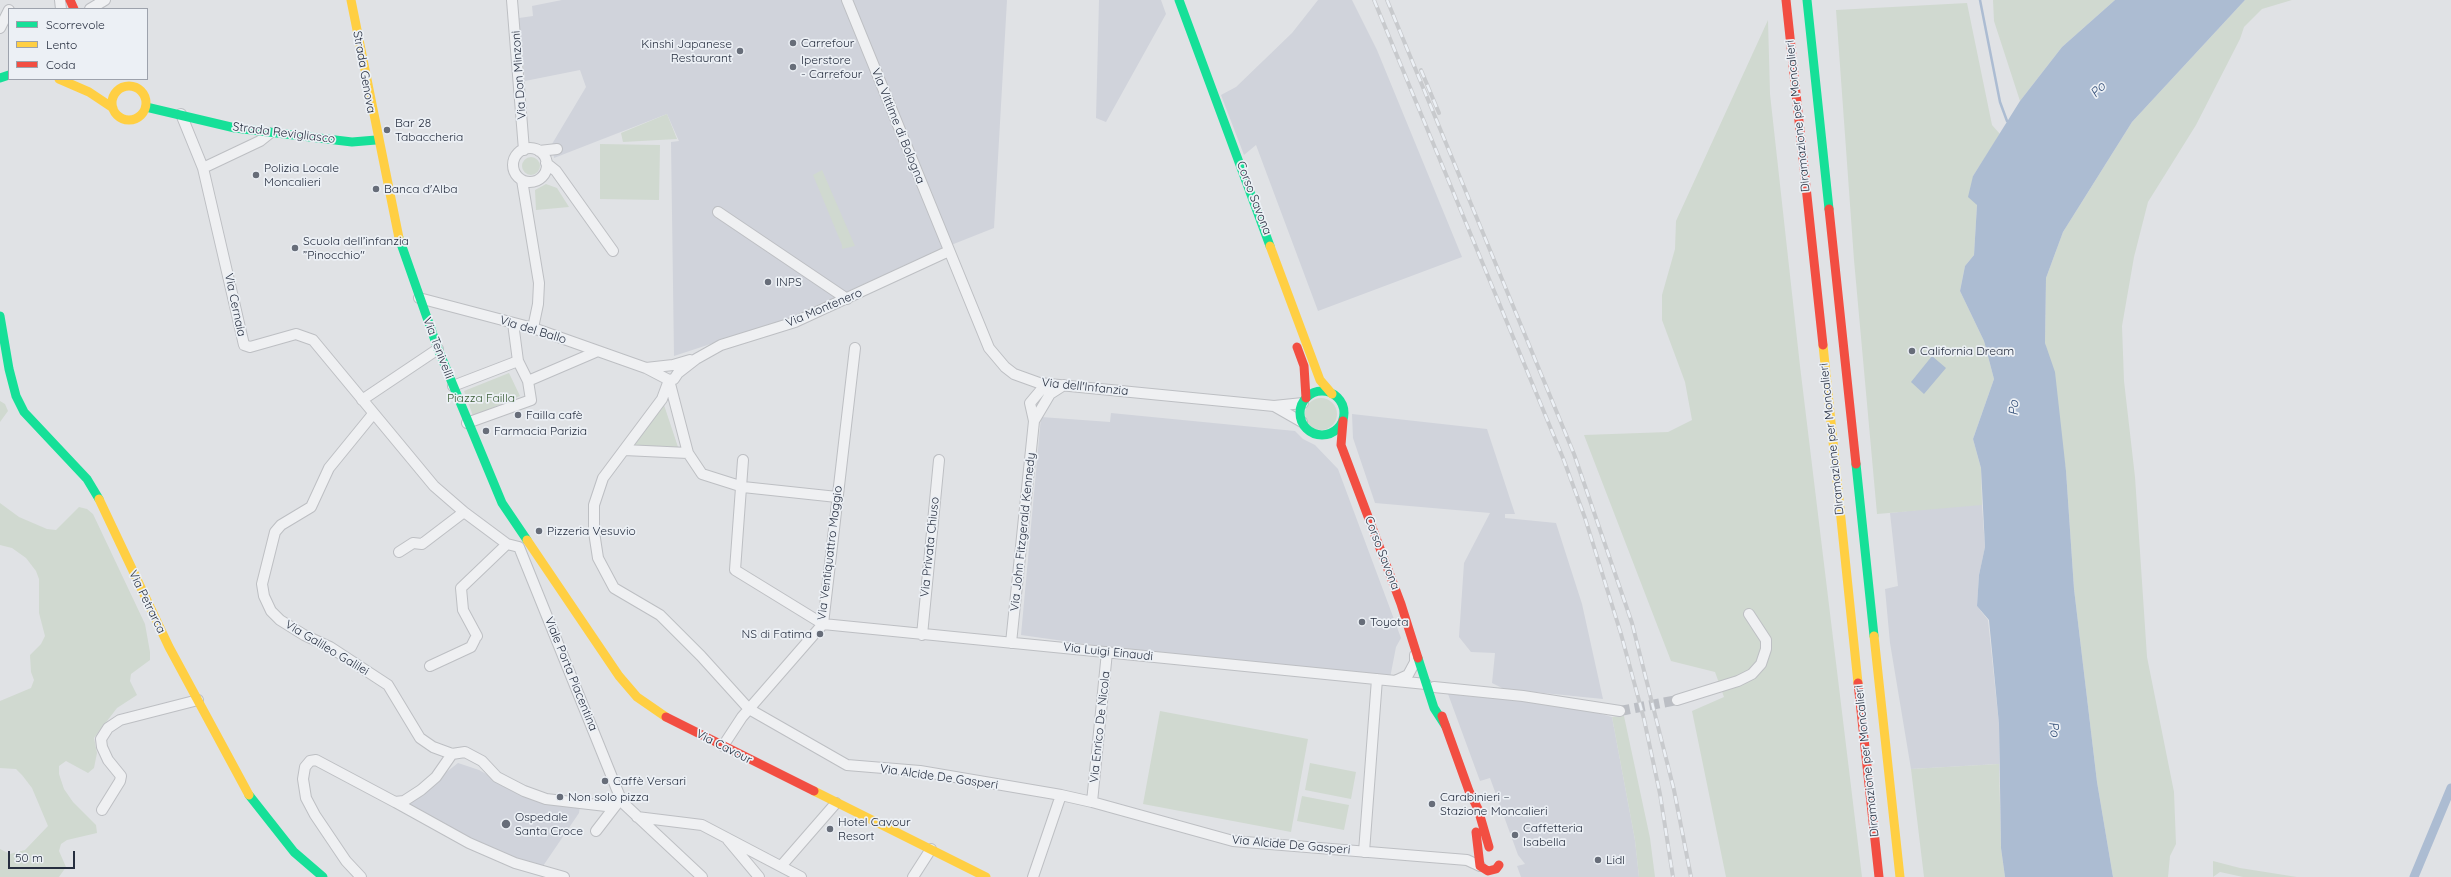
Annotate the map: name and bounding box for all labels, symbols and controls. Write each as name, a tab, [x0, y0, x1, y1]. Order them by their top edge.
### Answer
legend	[8, 8, 148, 80]
text: Scorrevole	[46, 17, 105, 32]
street label: Strada Genova	[350, 30, 378, 114]
street label: Via Don Minzoni	[509, 30, 529, 120]
place label: Carrefour	[801, 36, 854, 50]
text: Lento	[46, 37, 77, 52]
place label: Kinshi Japanese Restaurant	[641, 37, 732, 65]
marker: Carrefour	[788, 38, 798, 48]
street label: Diramazione per Moncalieri	[1783, 39, 1813, 193]
marker: Kinshi Japanese Restaurant	[735, 46, 745, 56]
place label: Iperstore - Carrefour	[801, 53, 862, 81]
text: Coda	[46, 57, 76, 72]
marker: Iperstore - Carrefour	[788, 62, 798, 72]
street label: Via Vittime di Bologna	[868, 66, 928, 186]
water label: Po	[2087, 79, 2109, 101]
place label: Bar 28 Tabaccheria	[395, 116, 463, 144]
street label: Strada Revigliasco	[232, 120, 336, 146]
marker: Bar 28 Tabaccheria	[382, 125, 392, 135]
street label: Corso Savona	[1233, 159, 1275, 237]
place label: Polizia Locale Moncalieri	[264, 161, 339, 189]
marker: Polizia Locale Moncalieri	[251, 170, 261, 180]
place label: Banca d'Alba	[384, 182, 457, 196]
marker: Banca d'Alba	[371, 184, 381, 194]
place label: Scuola dell’infanzia ”Pinocchio"	[303, 234, 409, 262]
marker: Scuola dell’infanzia ”Pinocchio"	[290, 243, 300, 253]
street label: Via Cernaia	[221, 272, 249, 338]
place label: INPS	[776, 275, 802, 289]
marker: INPS	[763, 277, 773, 287]
street label: Via Montenero	[784, 285, 864, 331]
street label: Via del Ballo	[498, 313, 568, 347]
street label: Via Tenivelli	[420, 315, 456, 381]
place label: California Dream	[1920, 344, 2014, 358]
marker: California Dream	[1907, 346, 1917, 356]
street label: Diramazione per Moncalieri	[1817, 362, 1847, 516]
street label: Via dell'Infanzia	[1041, 375, 1129, 399]
park label: Piazza Failla	[447, 391, 515, 405]
water label: Po	[2006, 400, 2022, 416]
place label: Failla cafè	[526, 408, 583, 422]
marker: Failla cafè	[513, 410, 523, 420]
place label: Farmacia Parizia	[494, 424, 587, 438]
marker: Farmacia Parizia	[481, 426, 491, 436]
street label: Via John Fitzgerald Kennedy	[1007, 452, 1039, 612]
street label: Via Ventiquattro Maggio	[815, 485, 845, 621]
street label: Via Privata Chiuso	[918, 496, 942, 598]
street label: Corso Savona	[1361, 514, 1403, 592]
place label: Pizzeria Vesuvio	[547, 524, 636, 538]
marker: Pizzeria Vesuvio	[534, 526, 544, 536]
street label: Via Petrarca	[125, 568, 169, 636]
street label: Viale Porta Piacentina	[542, 615, 600, 733]
place label: Toyota	[1370, 615, 1408, 629]
street label: Via Galileo Galilei	[282, 617, 372, 679]
marker: Toyota	[1357, 617, 1367, 627]
place label: NS di Fatima	[741, 627, 812, 641]
marker: NS di Fatima	[815, 629, 825, 639]
street label: Via Luigi Einaudi	[1062, 640, 1154, 664]
street label: Via Enrico De Nicola	[1087, 670, 1113, 784]
street label: Diramazione per Moncalieri	[1852, 684, 1882, 838]
water label: Po	[2045, 720, 2063, 738]
street label: Via Cavour	[694, 727, 754, 767]
street label: Via Alcide De Gasperi	[879, 762, 999, 792]
place label: Caffè Versari	[613, 774, 686, 788]
marker: Caffè Versari	[600, 776, 610, 786]
place label: Non solo pizza	[568, 790, 649, 804]
place label: Carabinieri – Stazione Moncalieri	[1440, 790, 1548, 818]
marker: Non solo pizza	[555, 792, 565, 802]
marker: Carabinieri – Stazione Moncalieri	[1427, 799, 1437, 809]
place label: Ospedale Santa Croce	[515, 810, 583, 838]
place label: Hotel Cavour Resort	[838, 815, 911, 843]
marker: Ospedale Santa Croce	[500, 818, 512, 830]
place label: Caffetteria Isabella	[1523, 821, 1583, 849]
marker: Hotel Cavour Resort	[825, 824, 835, 834]
marker: Caffetteria Isabella	[1510, 830, 1520, 840]
street label: Via Alcide De Gasperi	[1231, 833, 1351, 857]
scale bar	[10, 843, 77, 869]
text: 50 m	[15, 850, 43, 865]
place label: Lidl	[1606, 853, 1625, 867]
marker: Lidl	[1593, 855, 1603, 865]

